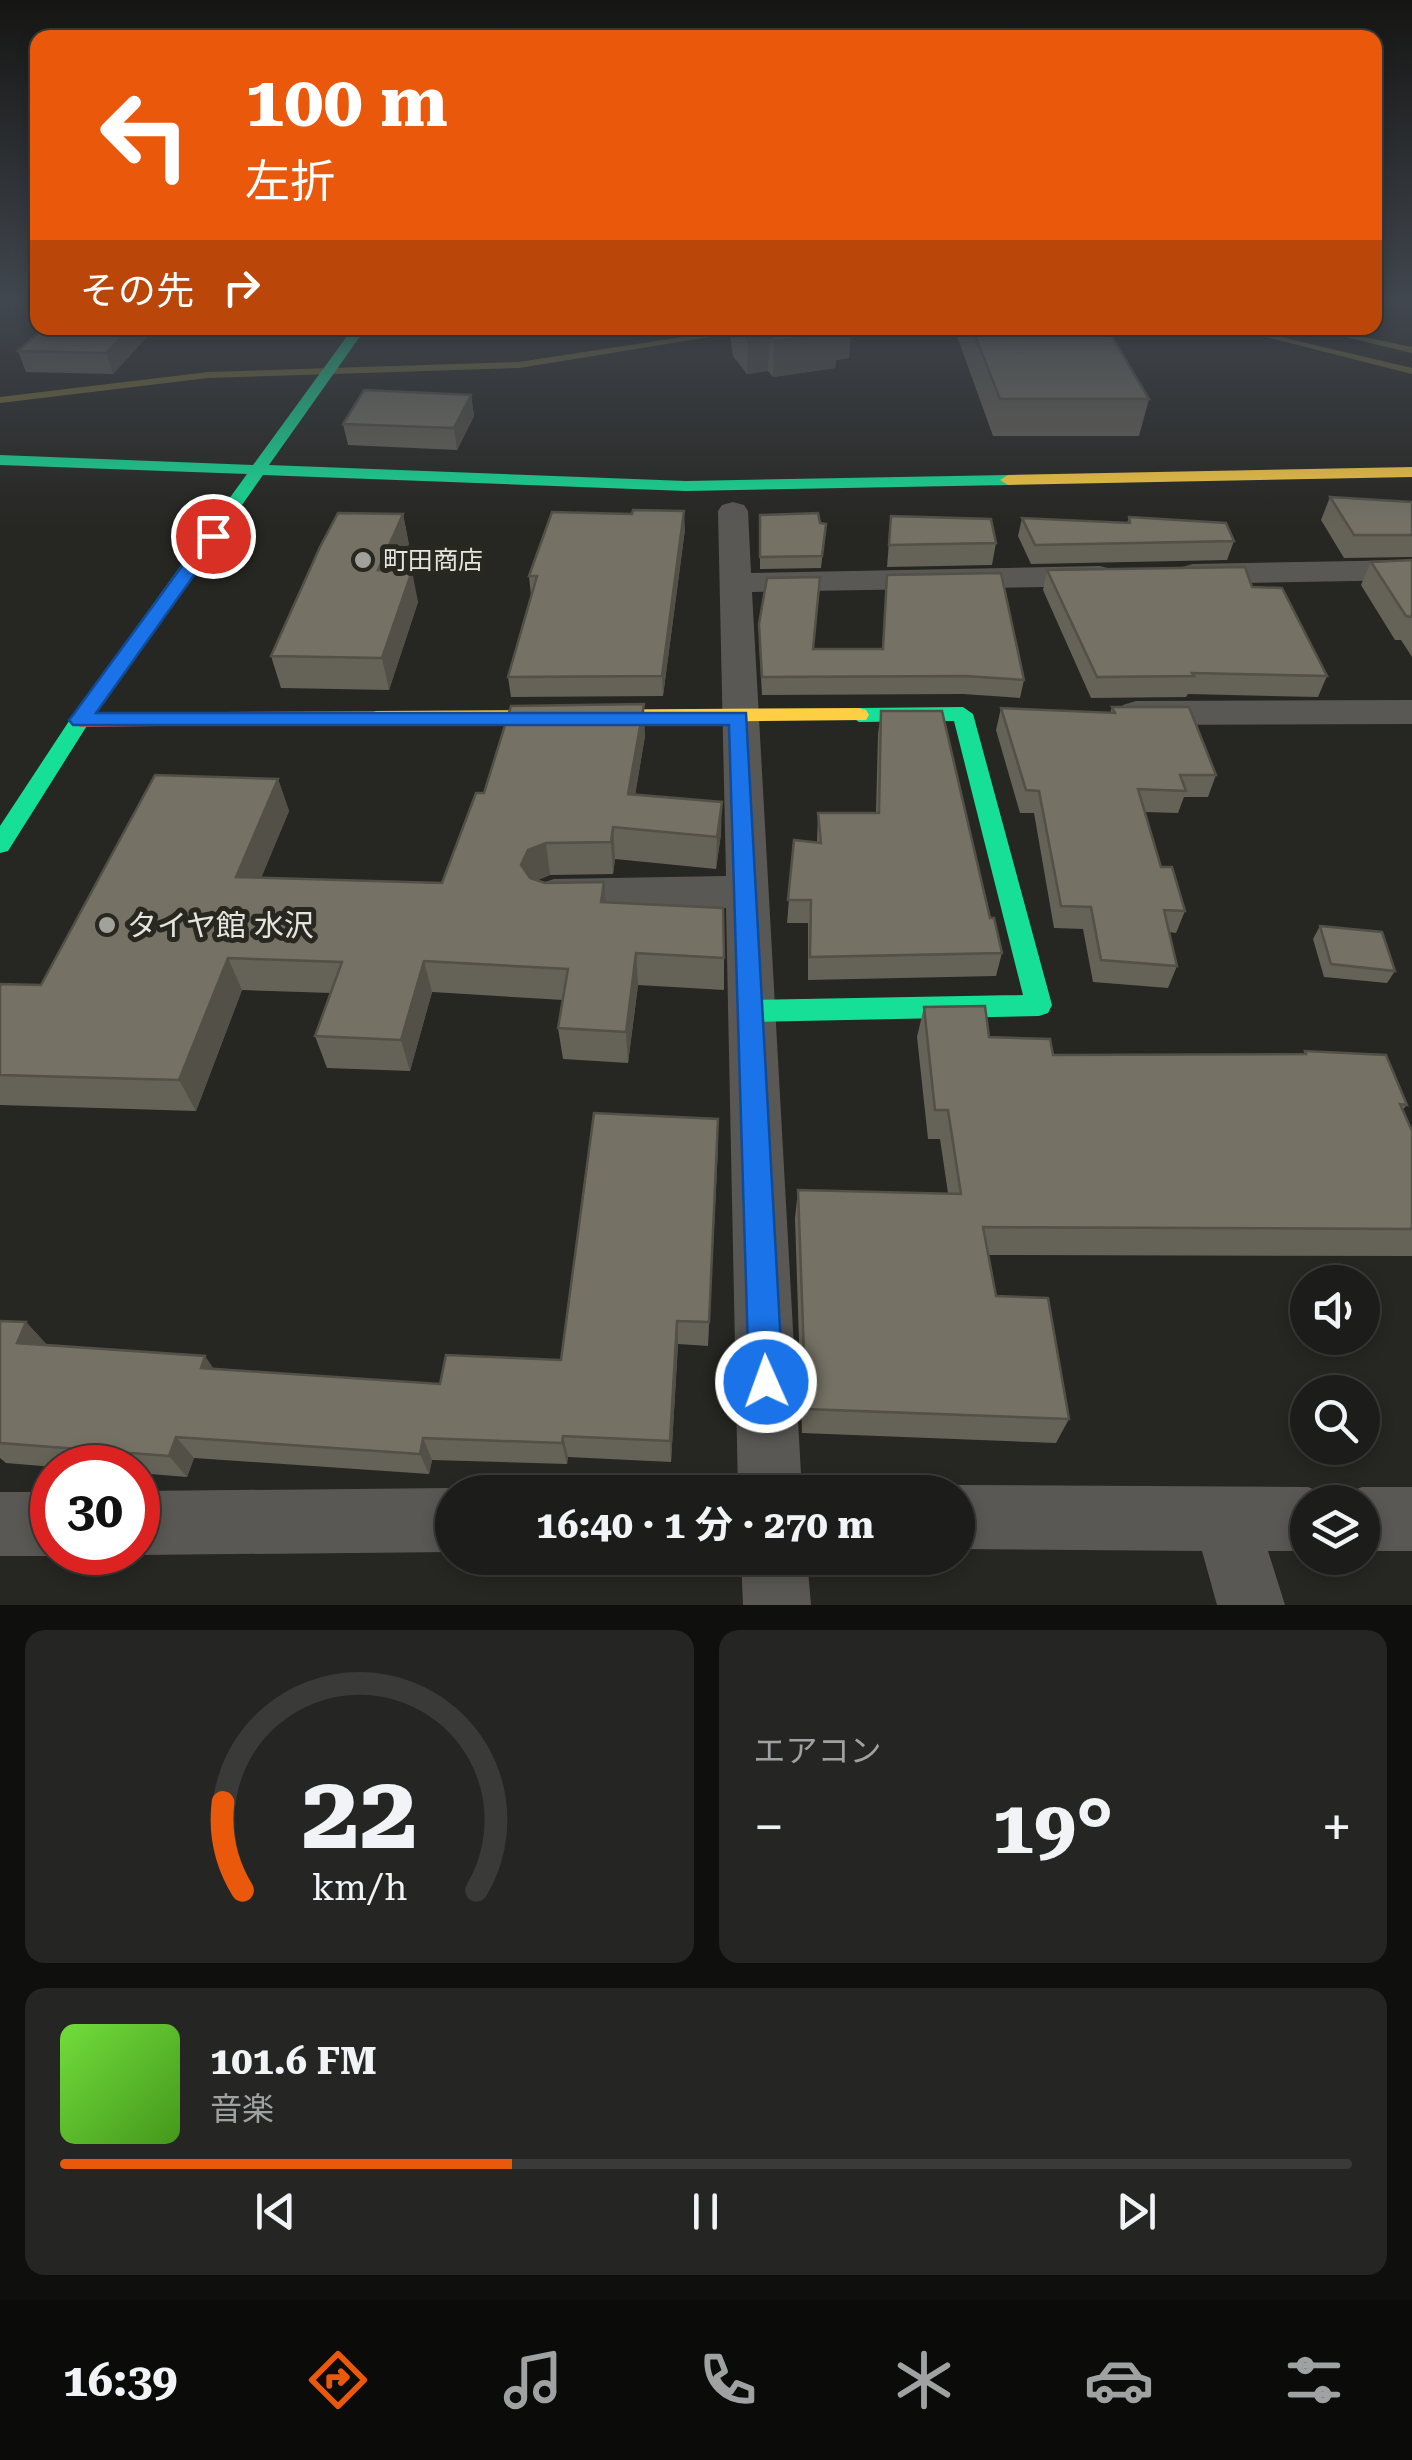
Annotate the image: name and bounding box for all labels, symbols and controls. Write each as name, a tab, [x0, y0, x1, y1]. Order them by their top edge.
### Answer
text: 100 m	[245, 61, 448, 143]
icon: left	[80, 70, 210, 200]
text: 左折	[245, 155, 335, 208]
icon: right	[214, 260, 269, 315]
text: その先	[80, 269, 194, 313]
pin	[171, 494, 256, 579]
icon: arrive	[186, 509, 241, 564]
place label: 町田商店	[383, 546, 483, 575]
marker: 町田商店	[352, 549, 374, 571]
place label: タイヤ館 水沢	[127, 908, 314, 943]
marker: タイヤ館 水沢	[96, 914, 118, 936]
map controls	[1290, 1265, 1380, 1575]
button: sound	[1290, 1265, 1380, 1355]
position arrow	[714, 1330, 818, 1434]
button: search	[1290, 1375, 1380, 1465]
speed limit sign: 30	[30, 1445, 160, 1575]
button: layers	[1290, 1485, 1380, 1575]
text: 16:40 · 1 分 · 270 m	[536, 1503, 874, 1547]
text: エアコン	[754, 1732, 882, 1770]
text: 22	[301, 1752, 417, 1873]
text: 19°	[992, 1783, 1113, 1871]
text: −	[754, 1795, 784, 1859]
text: +	[1321, 1795, 1352, 1859]
text: km/h	[311, 1867, 407, 1909]
text: 101.6 FM	[210, 2039, 377, 2083]
text: 音楽	[210, 2090, 274, 2128]
icon: previous	[248, 2184, 303, 2239]
icon: pause	[678, 2184, 733, 2239]
icon: next	[1109, 2184, 1164, 2239]
icon: directions	[303, 2345, 373, 2415]
icon: music	[498, 2345, 568, 2415]
icon: phone	[693, 2345, 763, 2415]
icon: climate	[889, 2345, 959, 2415]
icon: car	[1084, 2345, 1154, 2415]
icon: filters	[1279, 2345, 1349, 2415]
text: 16:39	[63, 2354, 178, 2407]

